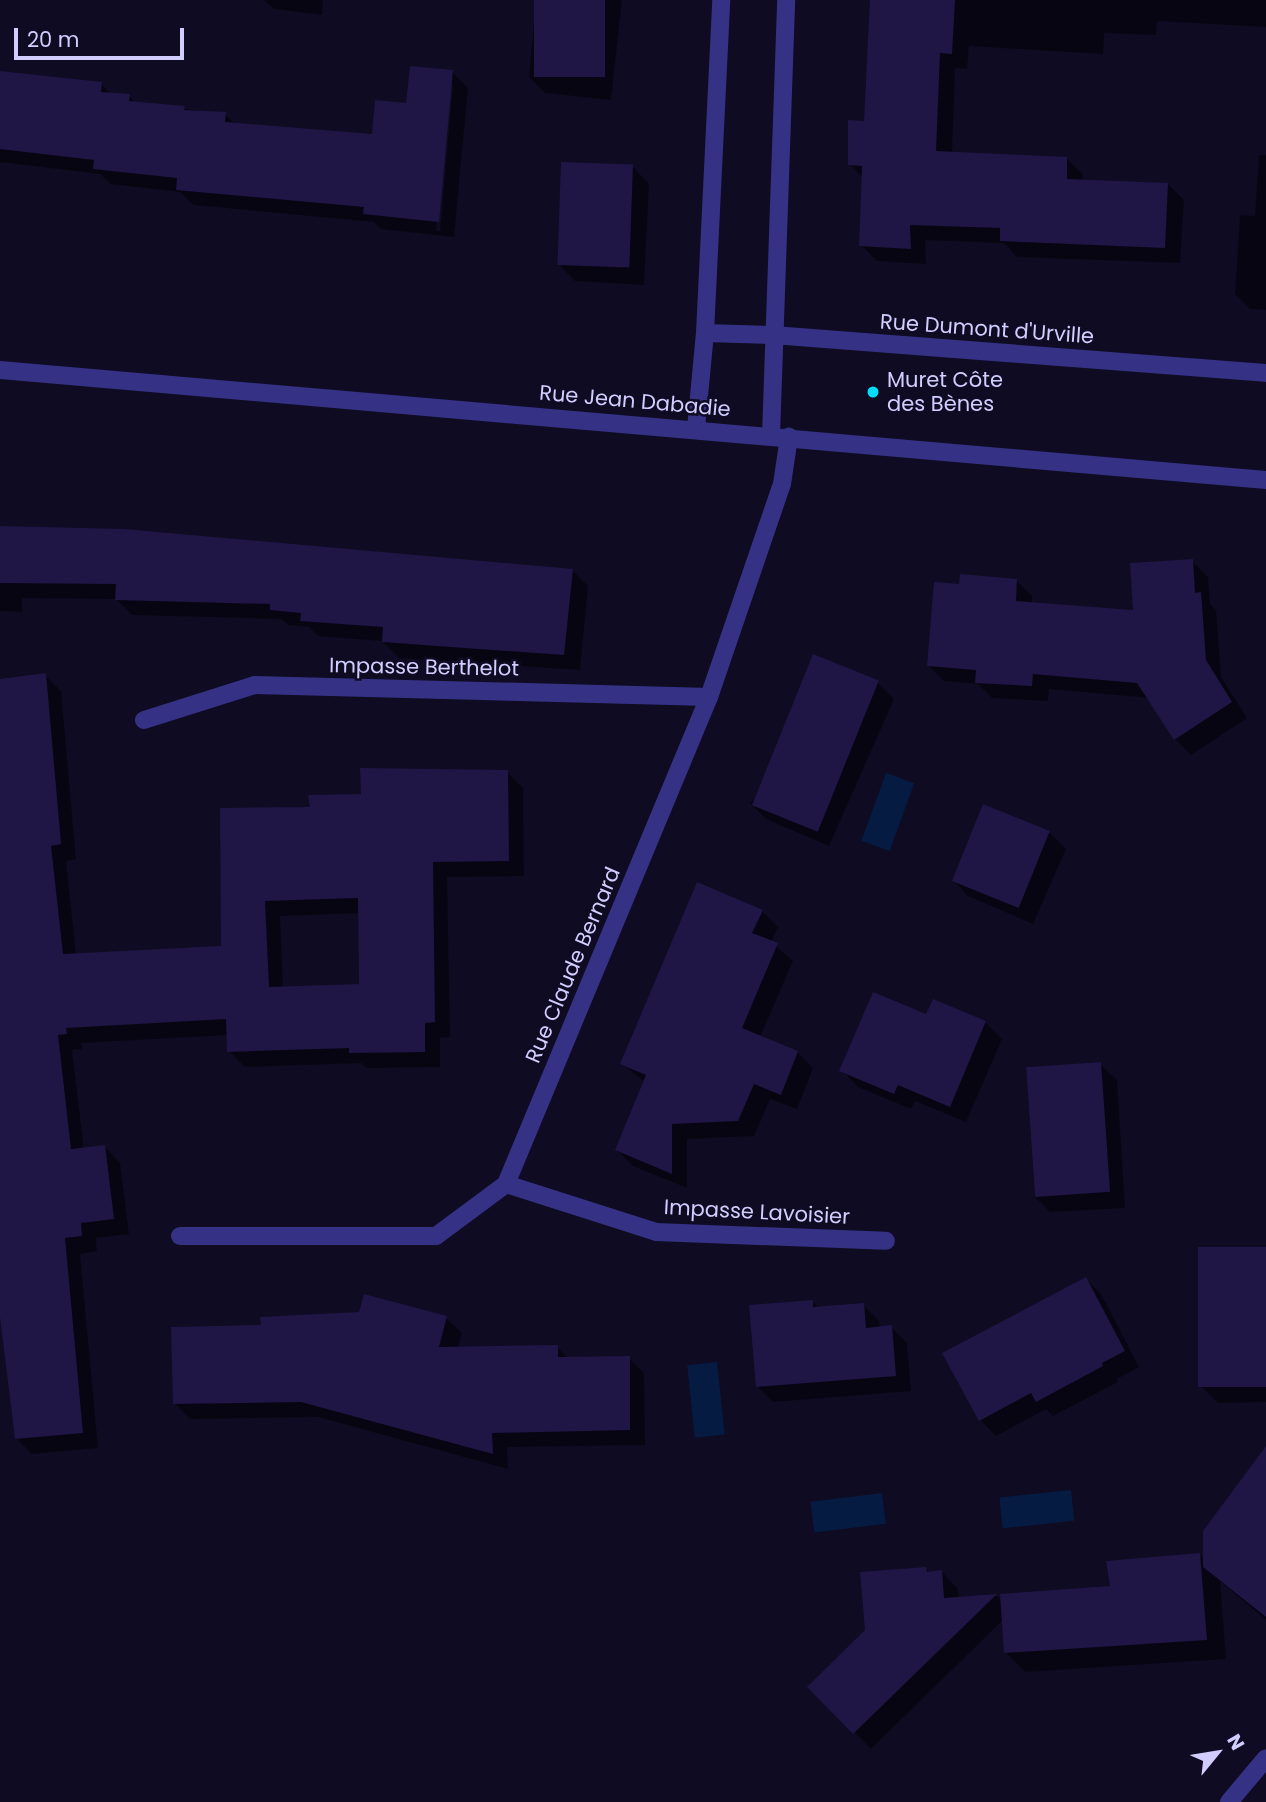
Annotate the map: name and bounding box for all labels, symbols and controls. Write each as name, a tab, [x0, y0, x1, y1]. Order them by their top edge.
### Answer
scale bar	[18, 14, 187, 58]
text: 20 m	[27, 25, 80, 54]
street label: Rue Dumont d'Urville	[879, 309, 1095, 349]
place label: Muret Côte des Bènes	[887, 367, 1003, 417]
street label: Rue Jean Dabadie	[538, 380, 732, 422]
marker: Muret Côte des Bènes	[865, 384, 881, 400]
street label: Impasse Berthelot	[329, 653, 519, 681]
street label: Rue Claude Bernard	[520, 863, 626, 1067]
street label: Impasse Lavoisier	[663, 1195, 851, 1229]
north arrow	[1182, 1718, 1252, 1788]
text: N	[1220, 1729, 1251, 1755]

